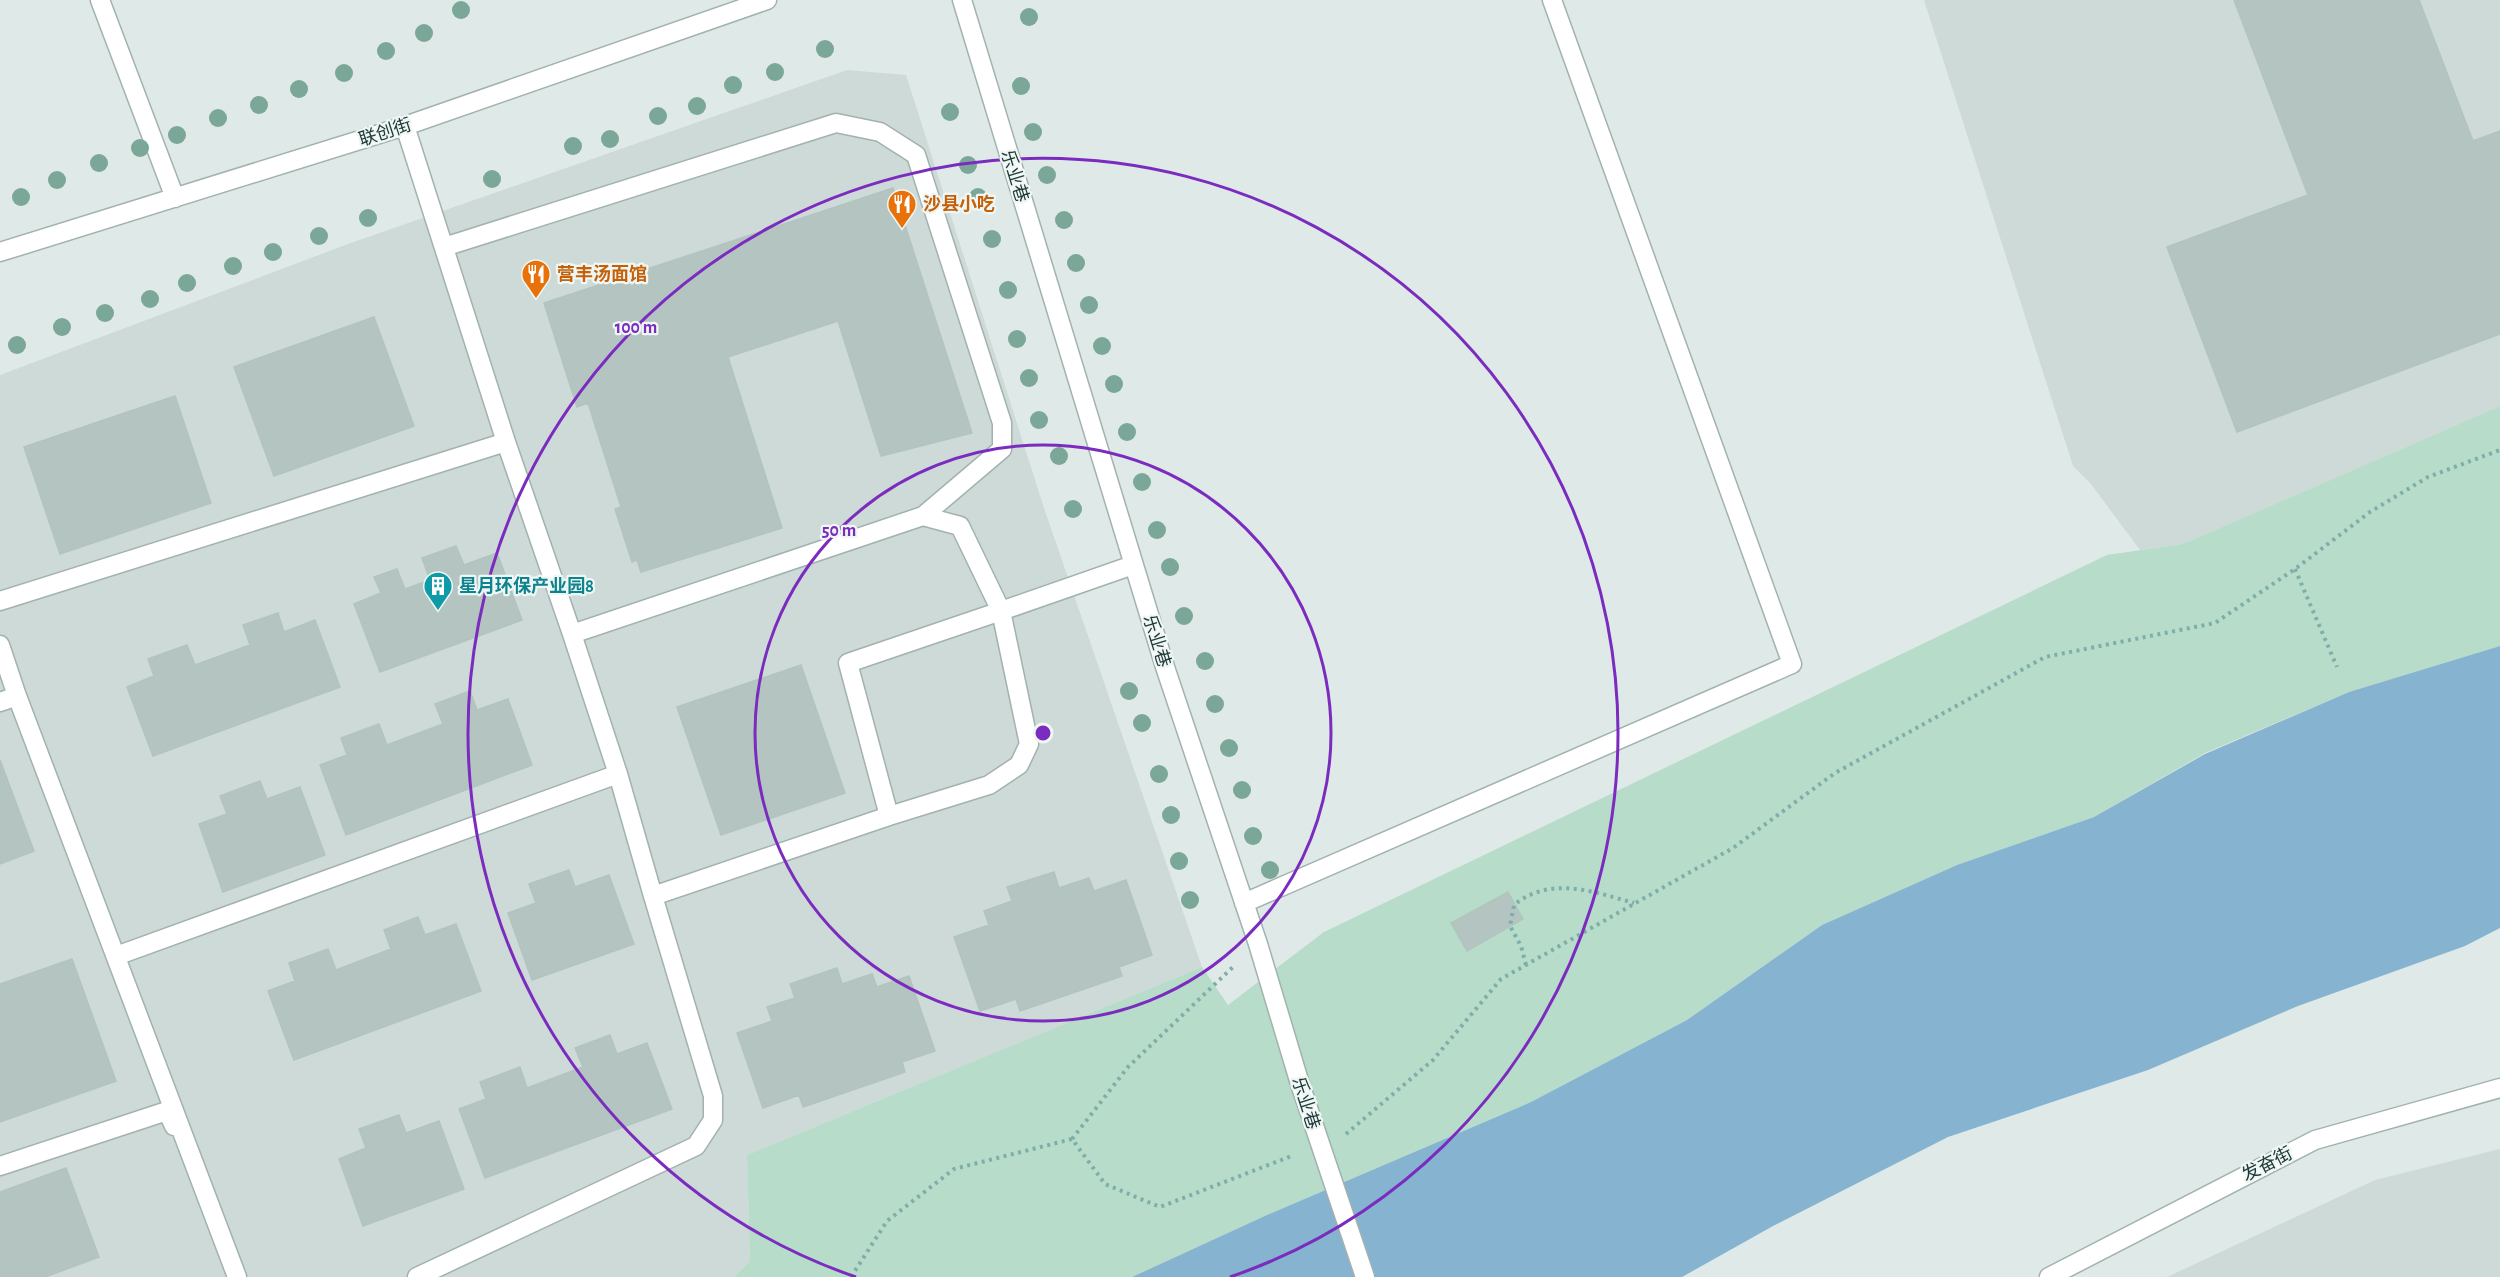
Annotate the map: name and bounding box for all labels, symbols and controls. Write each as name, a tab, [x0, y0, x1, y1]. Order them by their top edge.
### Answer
street label: 联创街	[356, 114, 414, 150]
street label: 乐业巷	[998, 147, 1032, 205]
restaurant icon: 沙县小吃	[886, 188, 918, 230]
place label: 沙县小吃	[923, 194, 995, 214]
restaurant icon: 营丰汤面馆	[520, 258, 552, 300]
place label: 营丰汤面馆	[557, 264, 647, 284]
text: 100 m	[615, 319, 657, 337]
text: 50 m	[822, 522, 856, 540]
building icon: 星月环保产业园8	[422, 570, 454, 612]
place label: 星月环保产业园8	[459, 576, 594, 596]
street label: 乐业巷	[1140, 612, 1174, 670]
centre of rings	[1033, 723, 1053, 743]
street label: 乐业巷	[1288, 1074, 1324, 1132]
street label: 发奋街	[2238, 1143, 2296, 1185]

